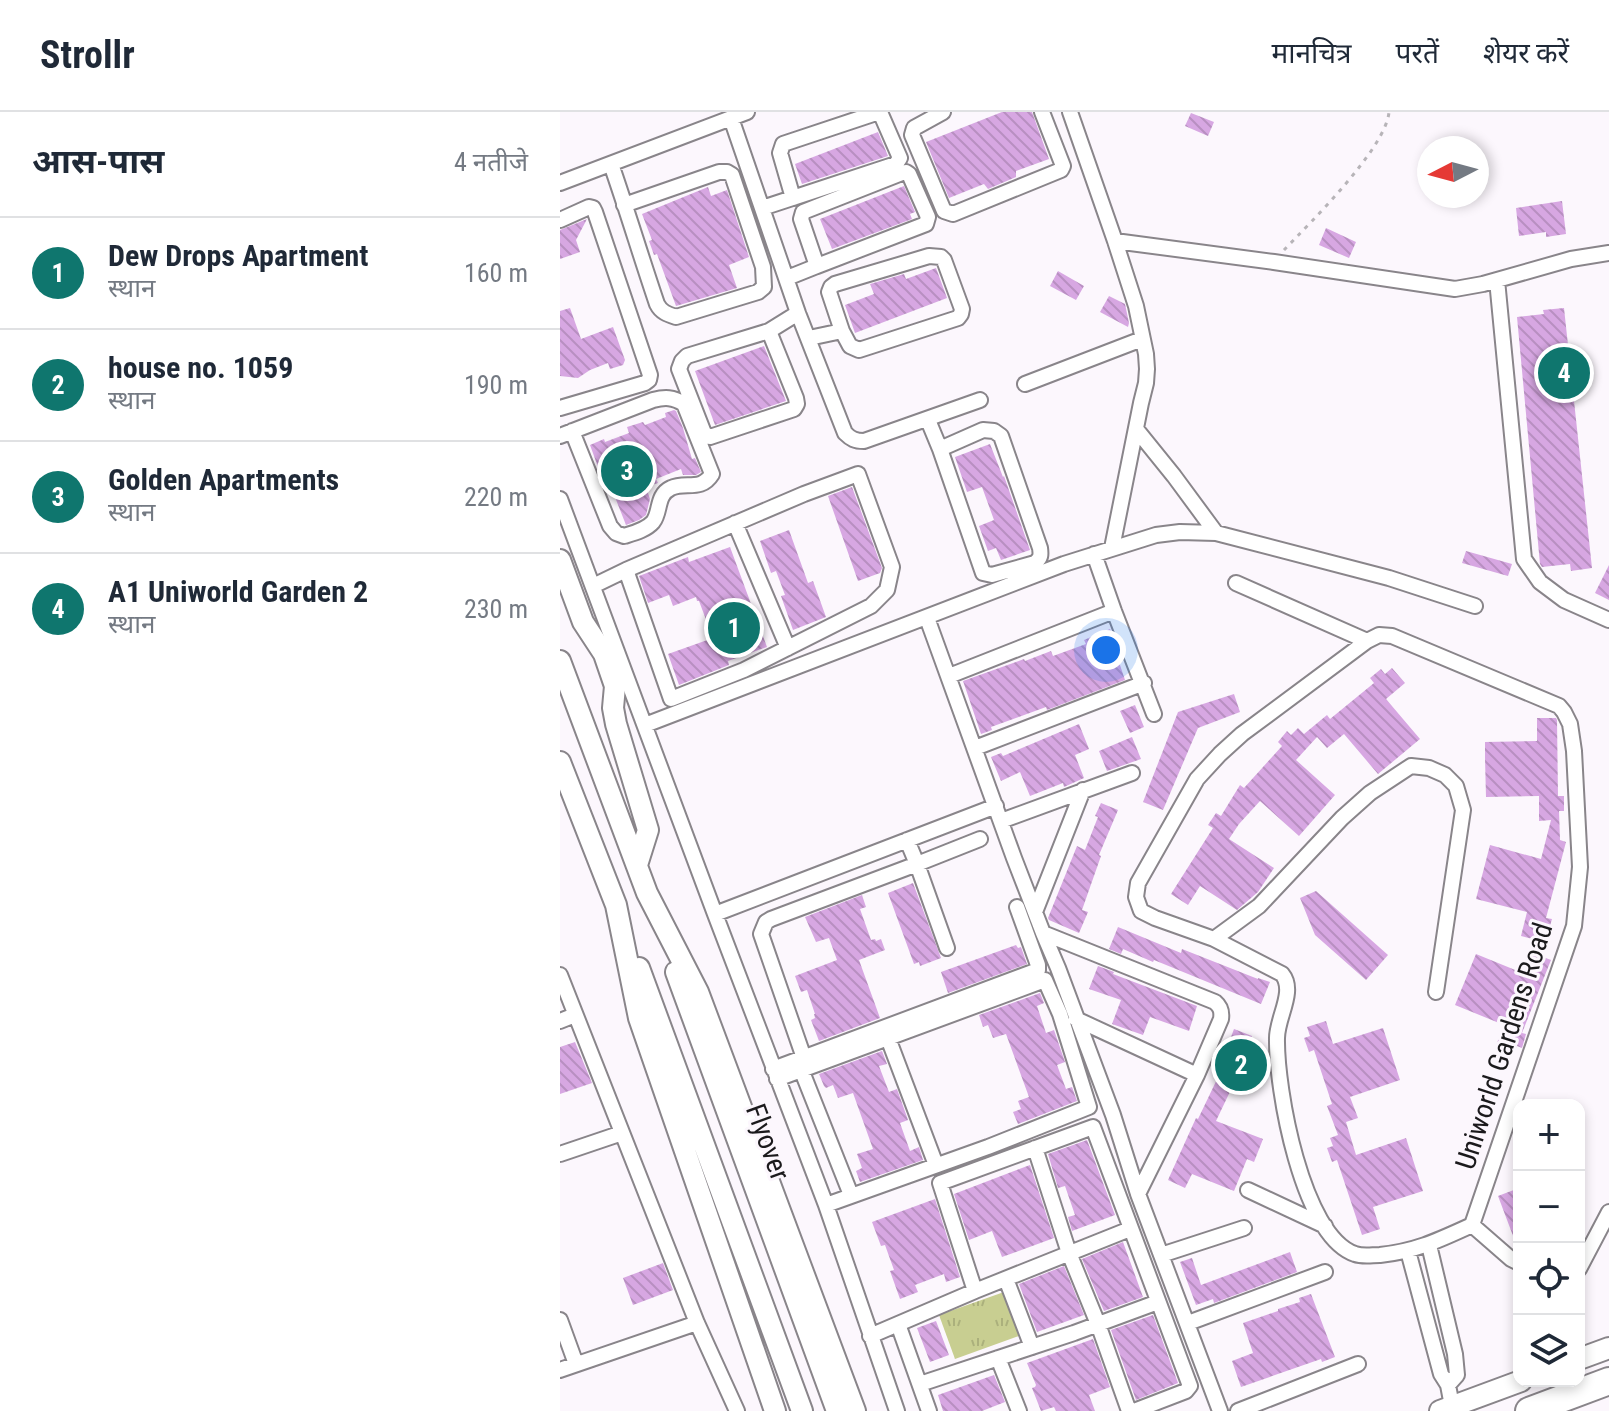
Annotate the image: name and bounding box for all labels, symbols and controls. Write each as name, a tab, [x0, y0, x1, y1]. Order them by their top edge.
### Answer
text: Strollr	[40, 33, 135, 77]
text: मानचित्र	[1272, 37, 1352, 70]
text: परतें	[1396, 37, 1439, 70]
text: शेयर करें	[1483, 37, 1569, 70]
north arrow	[1417, 136, 1489, 208]
text: आस-पास	[32, 141, 164, 181]
text: 4 नतीजे	[454, 147, 528, 177]
text: Dew Drops Apartment	[108, 238, 369, 273]
text: 1	[51, 258, 65, 288]
text: 160 m	[464, 258, 528, 288]
text: स्थान	[108, 273, 155, 303]
pin: 4	[1538, 343, 1590, 403]
text: house no. 1059	[108, 350, 293, 385]
text: 2	[51, 370, 65, 400]
text: 190 m	[464, 370, 528, 400]
text: स्थान	[108, 385, 155, 415]
pin: 3	[601, 441, 653, 501]
text: Golden Apartments	[108, 462, 339, 497]
text: 3	[51, 482, 65, 512]
text: 220 m	[464, 482, 528, 512]
text: स्थान	[108, 497, 155, 527]
text: A1 Uniworld Garden 2	[108, 574, 368, 609]
text: 4	[51, 594, 65, 624]
text: 230 m	[464, 594, 528, 624]
pin: 1	[708, 598, 760, 658]
text: स्थान	[108, 609, 155, 639]
your location	[1086, 630, 1126, 670]
street label: Uniworld Gardens Road	[1449, 918, 1559, 1174]
pin: 2	[1215, 1035, 1267, 1095]
street label: Flyover	[739, 1099, 797, 1185]
map controls	[1513, 1099, 1585, 1387]
button: +	[1513, 1099, 1585, 1171]
button: −	[1513, 1171, 1585, 1243]
button: locate	[1513, 1243, 1585, 1315]
button: layers	[1513, 1315, 1585, 1387]

